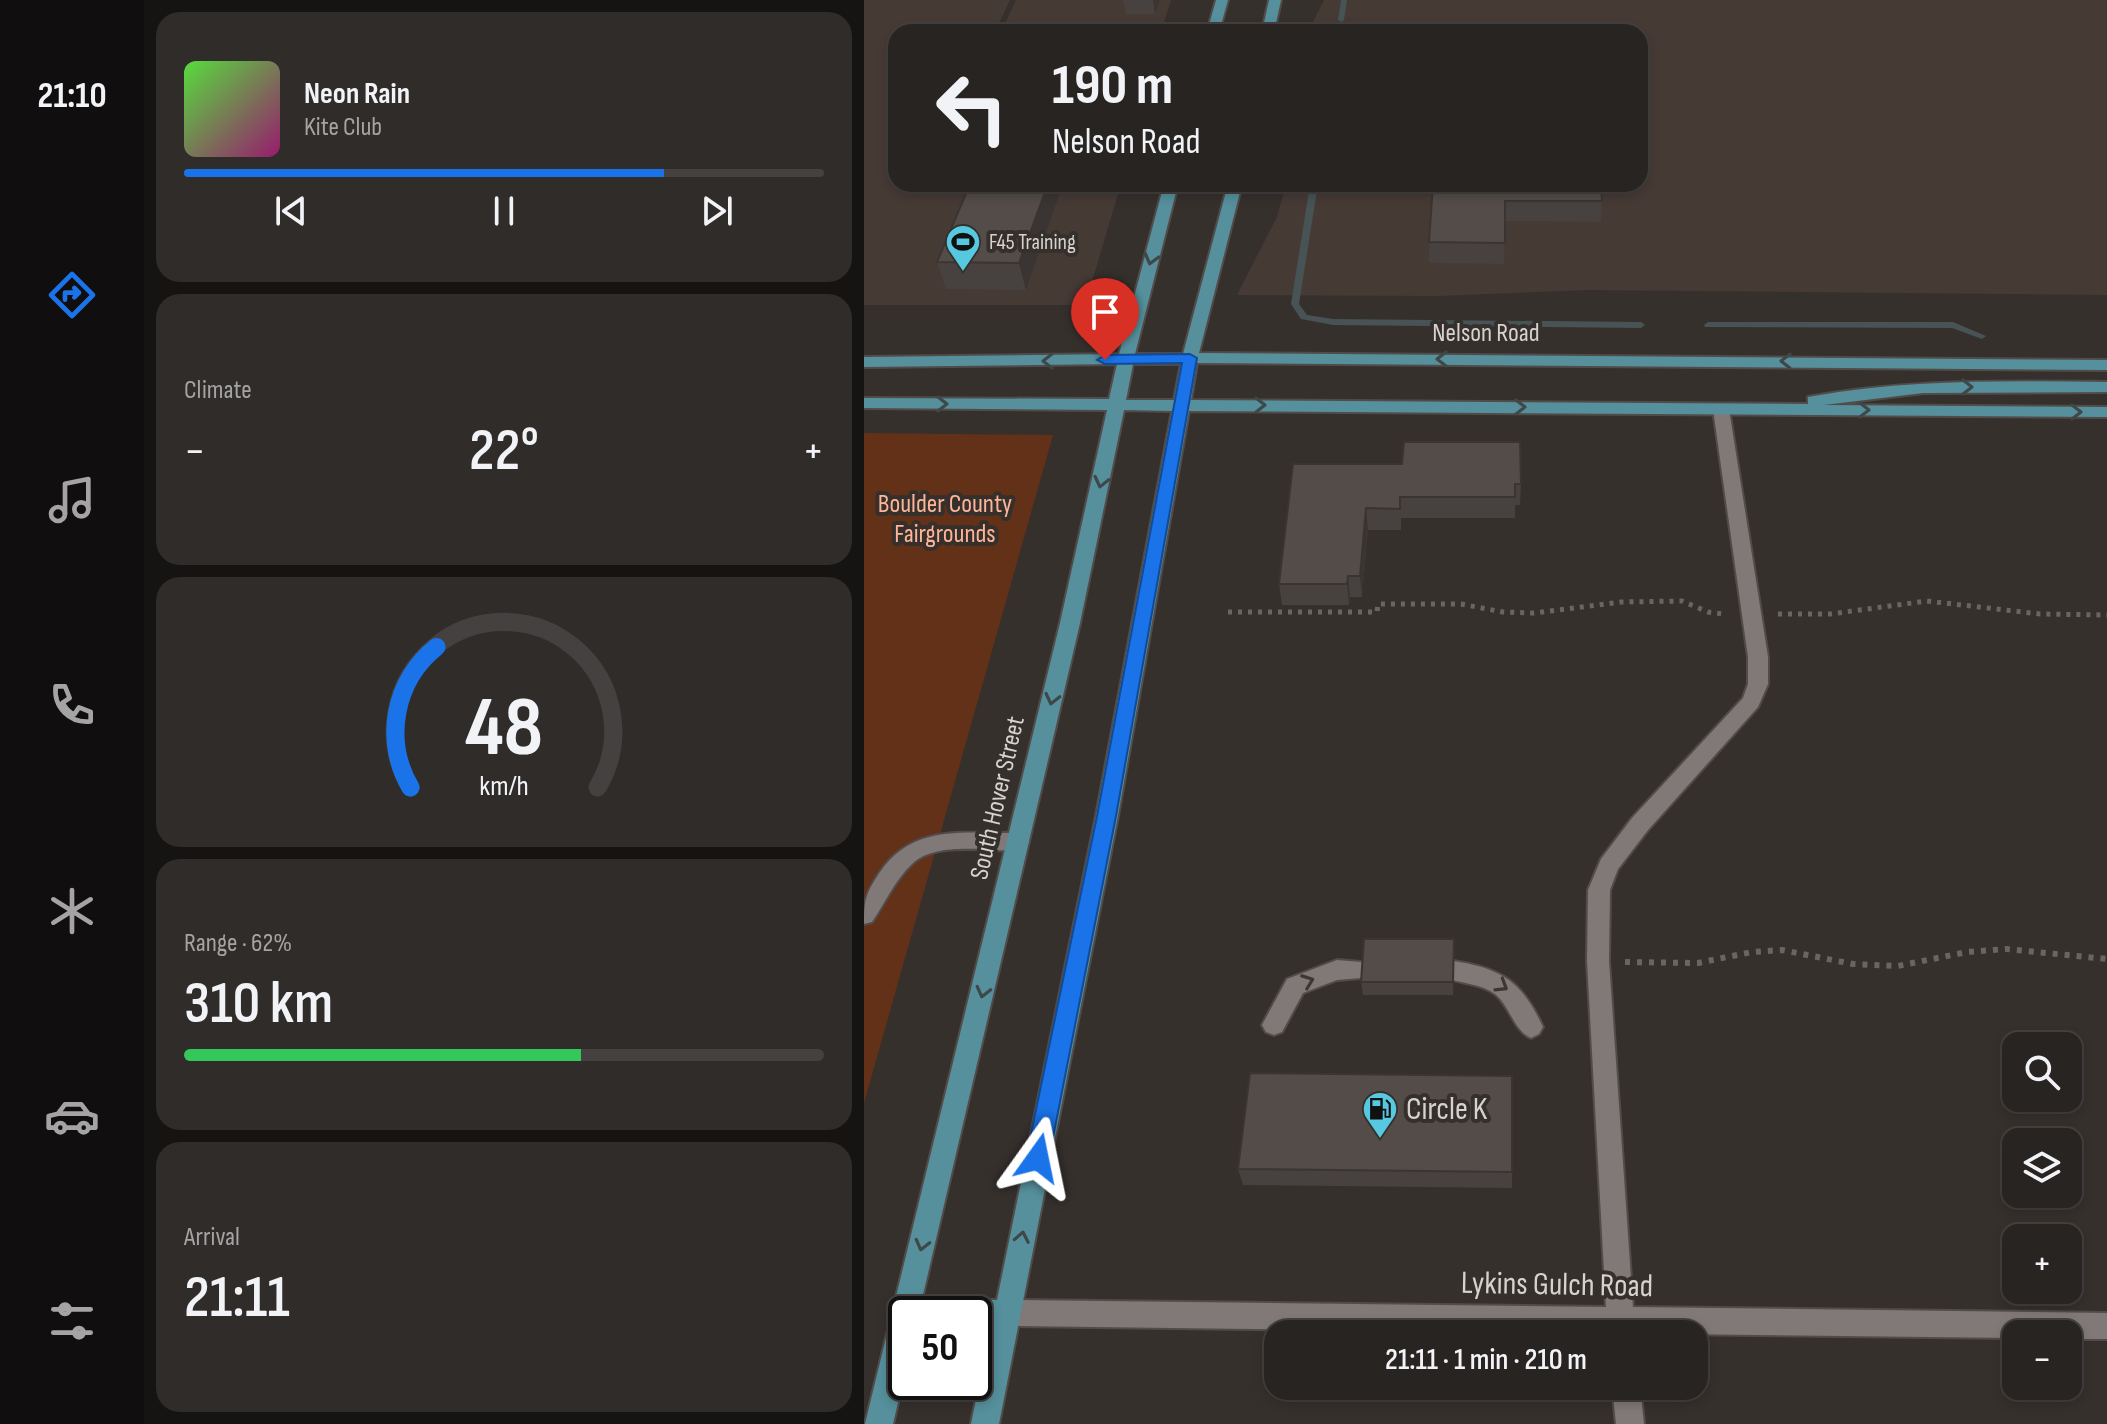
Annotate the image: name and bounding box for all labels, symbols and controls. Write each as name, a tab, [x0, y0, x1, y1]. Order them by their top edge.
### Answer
text: 190 m	[1052, 53, 1173, 120]
icon: left	[920, 56, 1024, 160]
text: 21:10	[37, 75, 107, 118]
text: Neon Rain	[304, 76, 410, 112]
text: Kite Club	[304, 112, 382, 143]
text: Nelson Road	[1052, 121, 1201, 164]
icon: previous	[269, 189, 313, 233]
icon: pause	[482, 189, 526, 233]
icon: next	[695, 189, 739, 233]
sports icon: F45 Training	[944, 223, 982, 273]
place label: F45 Training	[989, 229, 1076, 256]
one-way arrow	[1143, 252, 1160, 266]
icon: directions	[44, 267, 100, 323]
pin	[1071, 278, 1139, 360]
icon: arrive	[1083, 290, 1127, 334]
street label: Nelson Road	[1432, 318, 1540, 349]
one-way arrow	[1435, 350, 1448, 368]
one-way arrow	[1041, 352, 1054, 369]
one-way arrow	[1779, 352, 1792, 370]
text: Climate	[184, 375, 252, 406]
one-way arrow	[1961, 378, 1974, 396]
one-way arrow	[936, 395, 949, 413]
one-way arrow	[1254, 397, 1267, 414]
one-way arrow	[1514, 398, 1527, 416]
one-way arrow	[1858, 401, 1871, 418]
one-way arrow	[2070, 403, 2083, 421]
text: 22°	[469, 415, 539, 487]
text: −	[184, 425, 206, 478]
text: +	[802, 425, 824, 478]
icon: music	[44, 472, 100, 528]
one-way arrow	[1094, 475, 1111, 488]
park label: Boulder County Fairgrounds	[878, 489, 1012, 550]
icon: phone	[44, 677, 100, 733]
text: 48	[465, 679, 543, 779]
one-way arrow	[1044, 692, 1061, 705]
street label: South Hover Street	[964, 713, 1032, 883]
text: km/h	[479, 769, 529, 804]
icon: climate	[44, 883, 100, 939]
text: Range · 62%	[184, 928, 292, 959]
text: 310 km	[184, 968, 333, 1040]
one-way arrow	[1300, 974, 1314, 991]
one-way arrow	[1493, 977, 1508, 992]
one-way arrow	[975, 985, 992, 999]
map controls	[2002, 1032, 2082, 1400]
button: search	[2002, 1032, 2082, 1112]
icon: car	[44, 1088, 100, 1144]
fuel station icon: Circle K	[1361, 1090, 1399, 1140]
place label: Circle K	[1406, 1090, 1488, 1129]
position arrow	[996, 1116, 1080, 1200]
button: layers	[2002, 1128, 2082, 1208]
text: Arrival	[184, 1222, 240, 1253]
button: +	[2002, 1224, 2082, 1304]
one-way arrow	[1012, 1230, 1029, 1244]
one-way arrow	[914, 1238, 931, 1252]
text: 21:11	[184, 1262, 290, 1334]
street label: Lykins Gulch Road	[1461, 1264, 1653, 1306]
icon: filters	[44, 1293, 100, 1349]
speed limit sign: 50	[888, 1296, 992, 1400]
button: −	[2002, 1320, 2082, 1400]
text: 21:11 · 1 min · 210 m	[1385, 1342, 1587, 1378]

